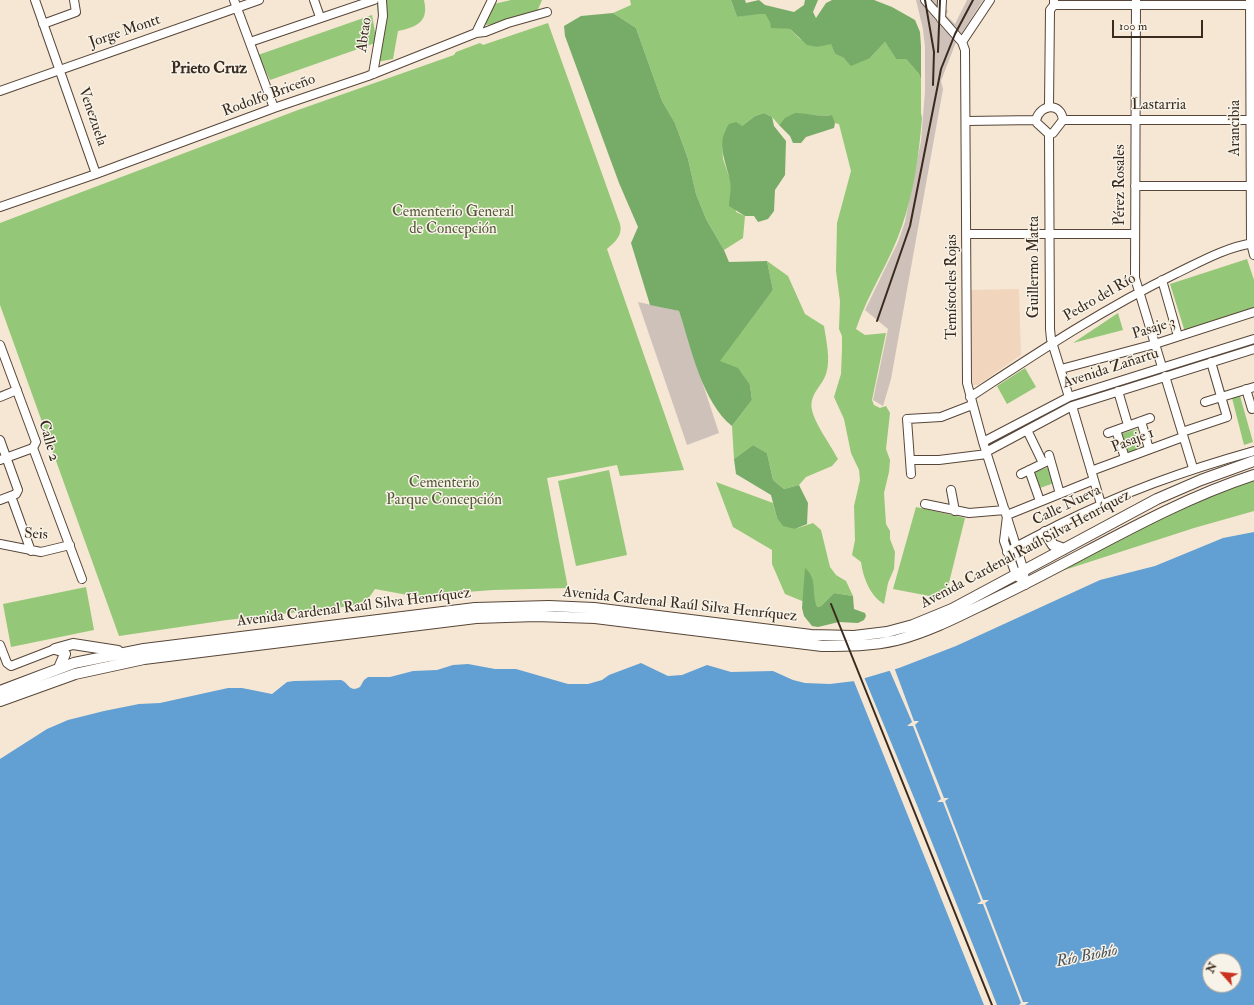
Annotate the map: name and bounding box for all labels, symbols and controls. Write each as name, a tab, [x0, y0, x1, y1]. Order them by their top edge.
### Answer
street label: Jorge Montt	[87, 11, 163, 53]
scale bar	[1114, 12, 1205, 38]
street label: Abtao	[354, 16, 376, 54]
text: 100 m	[1119, 19, 1147, 34]
district label: Prieto Cruz	[171, 60, 247, 80]
street label: Rodolfo Briceño	[220, 71, 318, 121]
street label: Venezuela	[74, 85, 110, 149]
street label: Lastarria	[1132, 97, 1186, 115]
street label: Arancibia	[1227, 100, 1245, 156]
street label: Pérez Rosales	[1112, 144, 1130, 226]
park label: Cementerio General de Concepción	[392, 204, 514, 239]
street label: Guillermo Matta	[1026, 216, 1044, 318]
street label: Temístocles Rojas	[944, 234, 962, 340]
street label: Pedro del Río	[1061, 270, 1139, 326]
street label: Pasaje 3	[1130, 314, 1178, 344]
street label: Avenida Zañartu	[1061, 345, 1161, 393]
street label: Calle 2	[34, 418, 62, 464]
street label: Pasaje 1	[1109, 425, 1157, 457]
park label: Cementerio Parque Concepción	[386, 475, 502, 510]
street label: Calle Nueva	[1030, 482, 1104, 530]
street label: Avenida Cardenal Raúl Silva Henríquez	[918, 487, 1134, 613]
street label: Seis	[24, 525, 48, 545]
street label: Avenida Cardenal Raúl Silva Henríquez	[562, 584, 798, 626]
street label: Avenida Cardenal Raúl Silva Henríquez	[236, 585, 472, 631]
water label: Río Biobío	[1055, 942, 1119, 972]
north arrow	[1202, 953, 1242, 993]
text: N	[1204, 960, 1220, 975]

